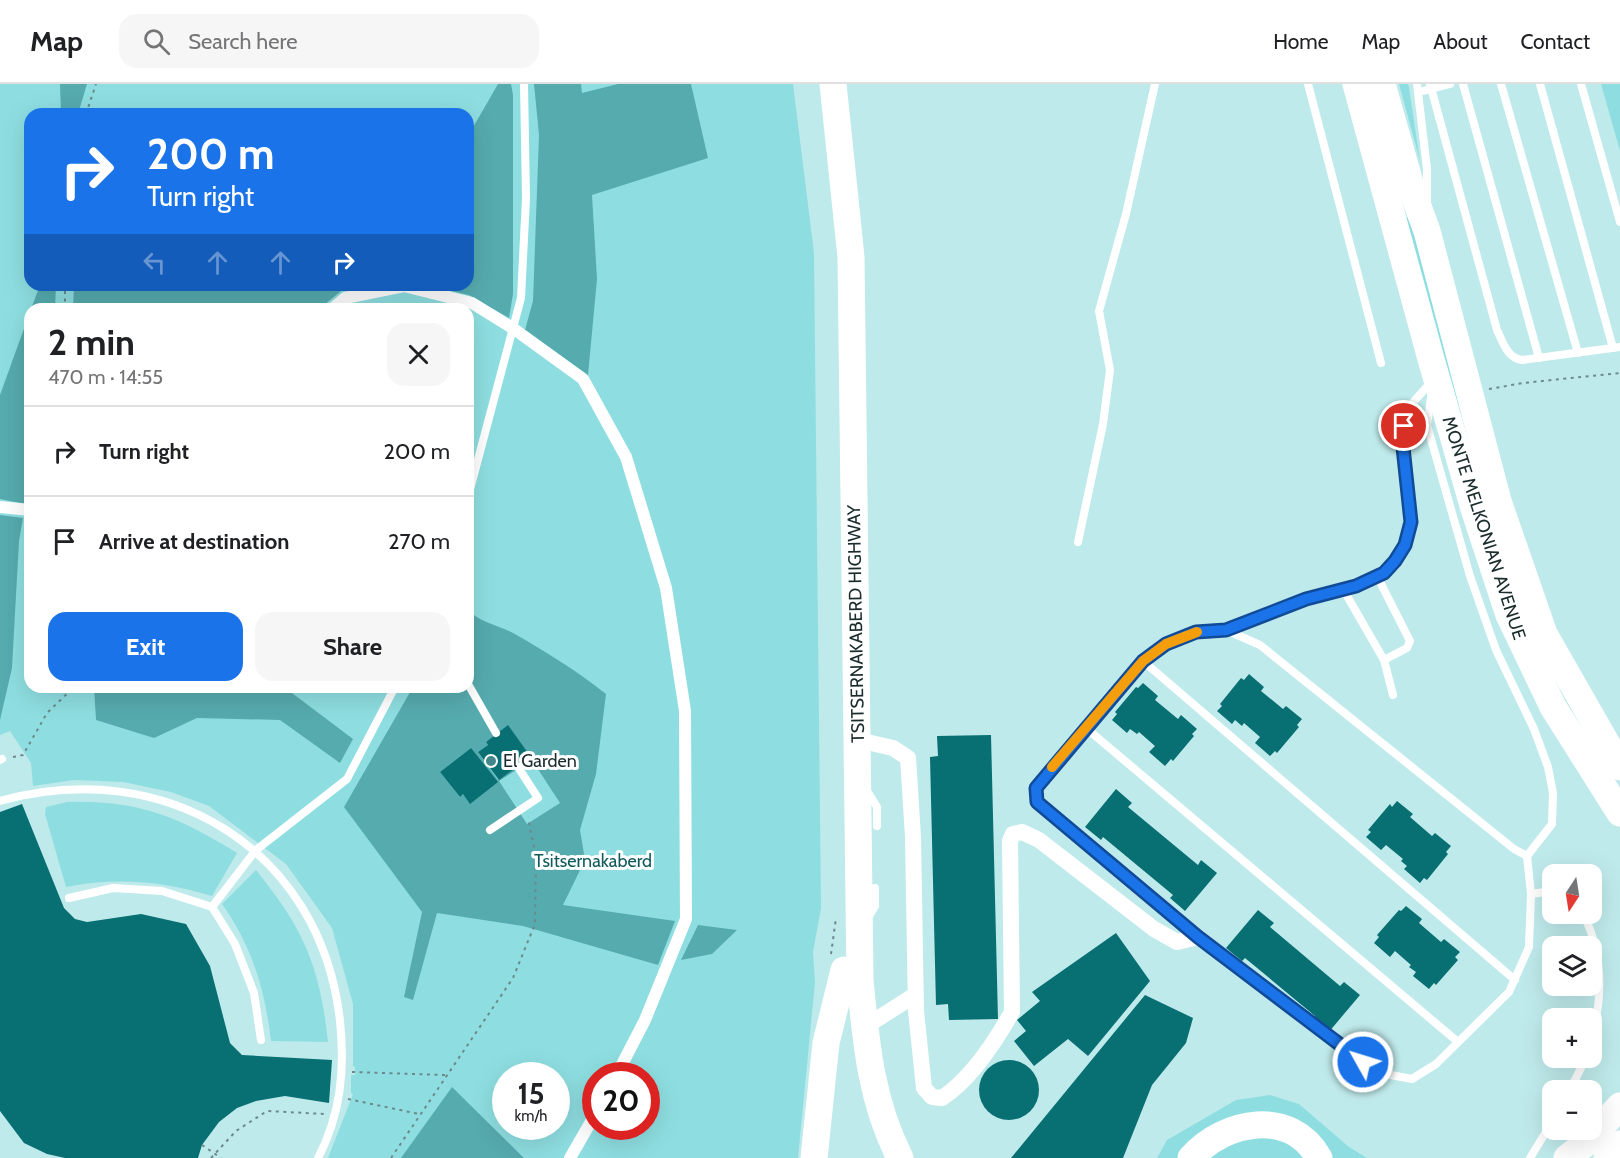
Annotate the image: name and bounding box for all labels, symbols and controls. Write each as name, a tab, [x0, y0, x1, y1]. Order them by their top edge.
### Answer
search box	[119, 14, 539, 68]
text: Map	[30, 24, 83, 58]
icon: search	[140, 25, 173, 58]
text: Search here	[188, 28, 297, 55]
text: Home	[1273, 29, 1329, 54]
text: Map	[1362, 29, 1400, 54]
text: About	[1433, 29, 1487, 54]
text: Contact	[1520, 29, 1590, 54]
text: 200 m	[147, 128, 274, 180]
icon: right	[48, 132, 126, 210]
text: Turn right	[147, 180, 254, 213]
icon: left	[138, 246, 171, 279]
icon: ahead	[201, 246, 234, 279]
icon: ahead	[264, 246, 297, 279]
icon: right	[327, 246, 360, 279]
text: 2 min	[48, 320, 135, 364]
button: close	[387, 323, 450, 386]
text: 470 m · 14:55	[48, 365, 163, 389]
pin	[1378, 400, 1429, 451]
icon: arrive	[1387, 409, 1420, 442]
street label: MONTE MELKONIAN AVENUE	[1437, 413, 1531, 643]
icon: right	[48, 435, 81, 468]
text: Turn right	[99, 438, 189, 465]
text: 200 m	[384, 438, 450, 465]
street label: TSITSERNAKABERD HIGHWAY	[843, 504, 869, 743]
icon: arrive	[48, 525, 81, 558]
text: Arrive at destination	[99, 528, 289, 555]
text: 270 m	[388, 528, 450, 555]
button: Exit	[48, 612, 243, 681]
button: Share	[255, 612, 450, 681]
place label: El Garden	[503, 750, 577, 772]
marker: El Garden	[484, 754, 498, 768]
park label: Tsitsernakaberd	[534, 850, 652, 872]
north arrow	[1542, 864, 1602, 924]
map controls	[1542, 864, 1602, 1140]
button: layers	[1542, 936, 1602, 996]
button: +	[1542, 1008, 1602, 1068]
position arrow	[1331, 1030, 1395, 1094]
speed limit sign: 20	[582, 1062, 660, 1140]
text: 15	[517, 1075, 545, 1112]
button: −	[1542, 1080, 1602, 1140]
text: km/h	[515, 1107, 547, 1125]

